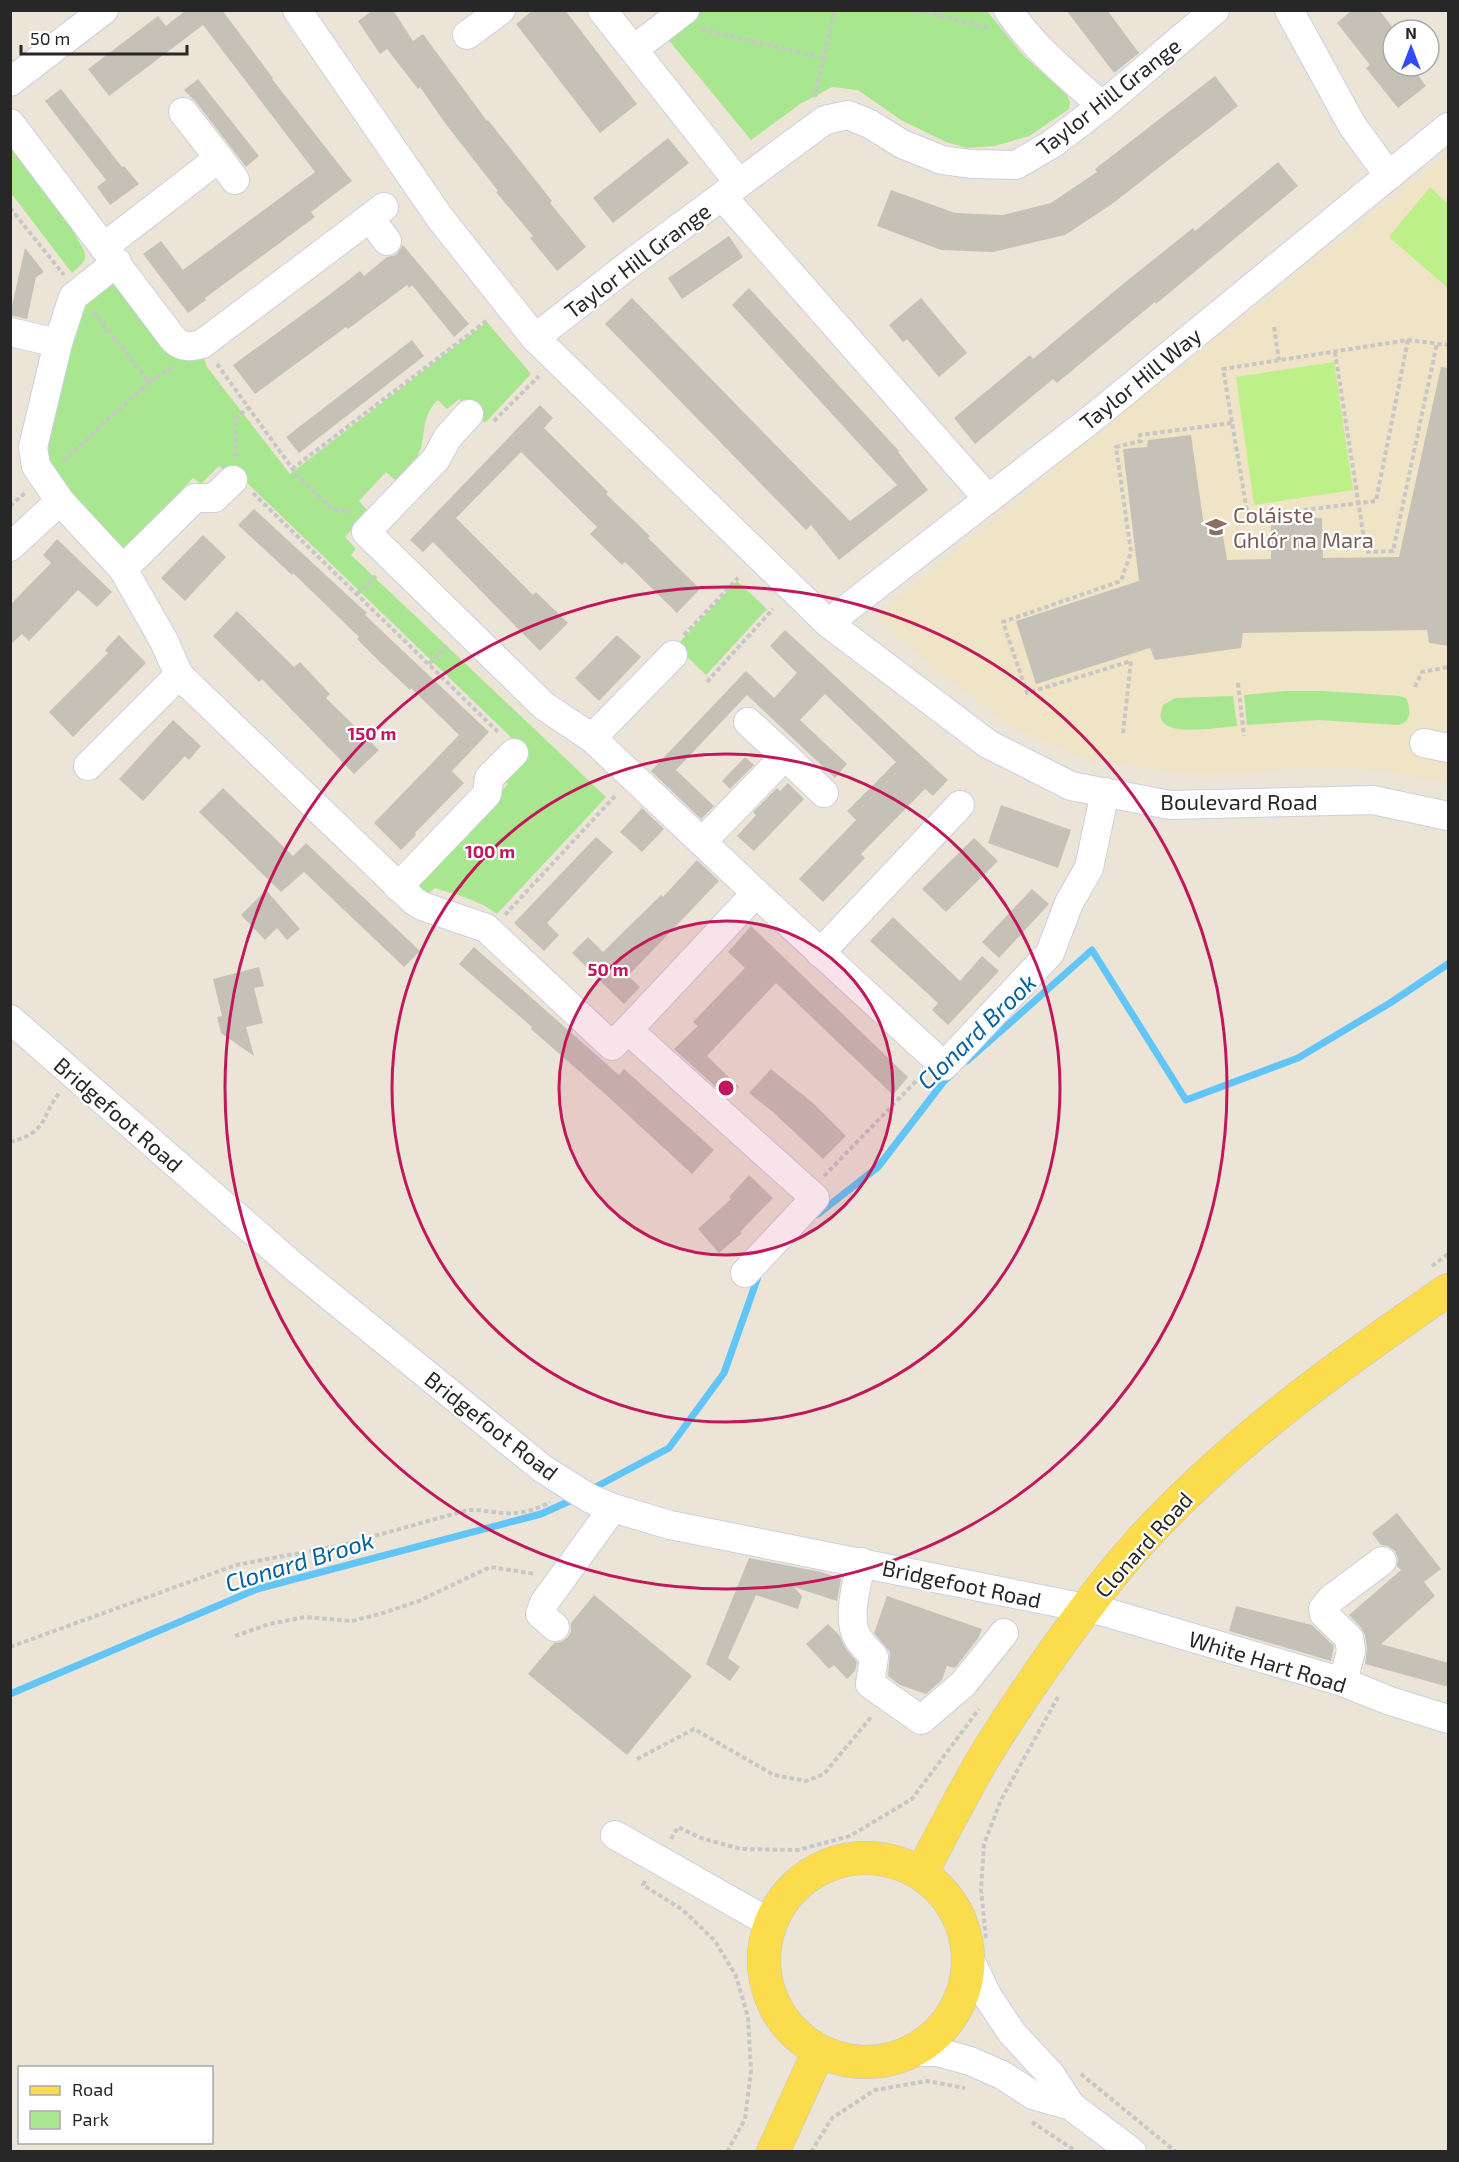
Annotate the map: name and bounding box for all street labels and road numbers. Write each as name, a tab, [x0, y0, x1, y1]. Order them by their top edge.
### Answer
street label: Taylor Hill Grange	[1031, 32, 1185, 160]
street label: Taylor Hill Grange	[559, 197, 715, 323]
street label: Taylor Hill Way	[1074, 321, 1206, 435]
street label: Boulevard Road	[1160, 788, 1318, 814]
street label: Bridgefoot Road	[49, 1051, 189, 1177]
street label: Bridgefoot Road	[420, 1365, 564, 1485]
street label: Clonard Road	[1089, 1486, 1197, 1602]
street label: Bridgefoot Road	[880, 1553, 1044, 1613]
street label: White Hart Road	[1186, 1625, 1350, 1697]

